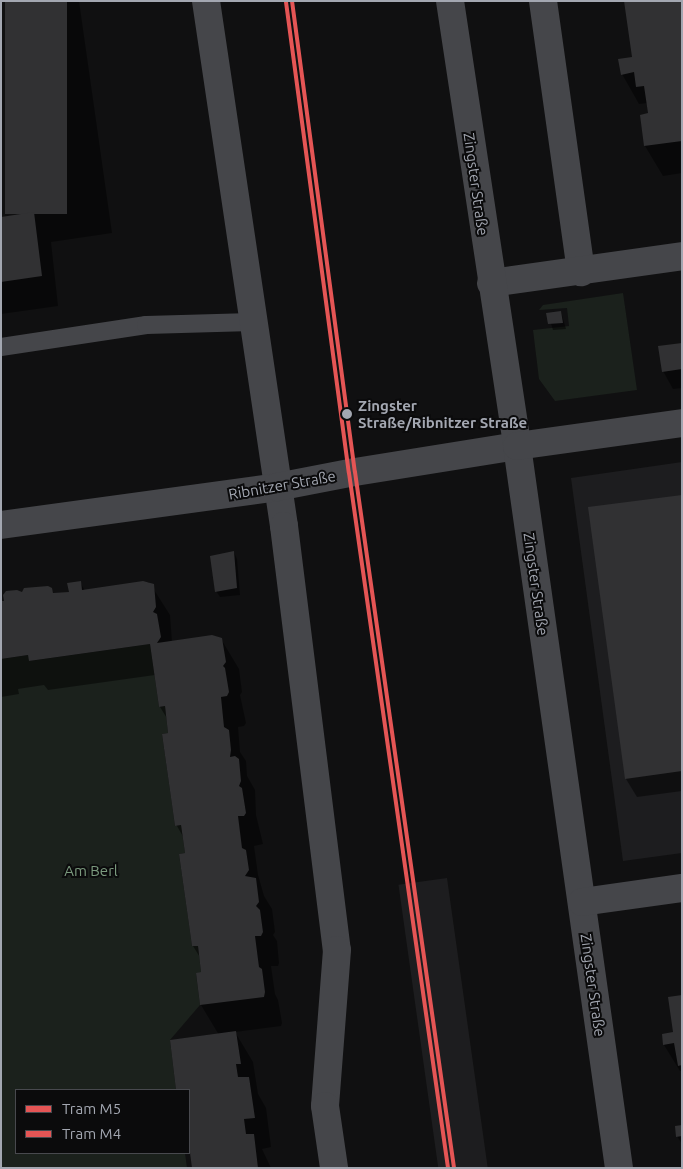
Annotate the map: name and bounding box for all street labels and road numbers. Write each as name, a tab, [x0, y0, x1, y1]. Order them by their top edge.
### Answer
street label: Zingster Straße	[460, 131, 492, 237]
street label: Ribnitzer Straße	[227, 467, 337, 503]
street label: Zingster Straße	[520, 531, 552, 637]
street label: Zingster Straße	[577, 932, 609, 1038]

